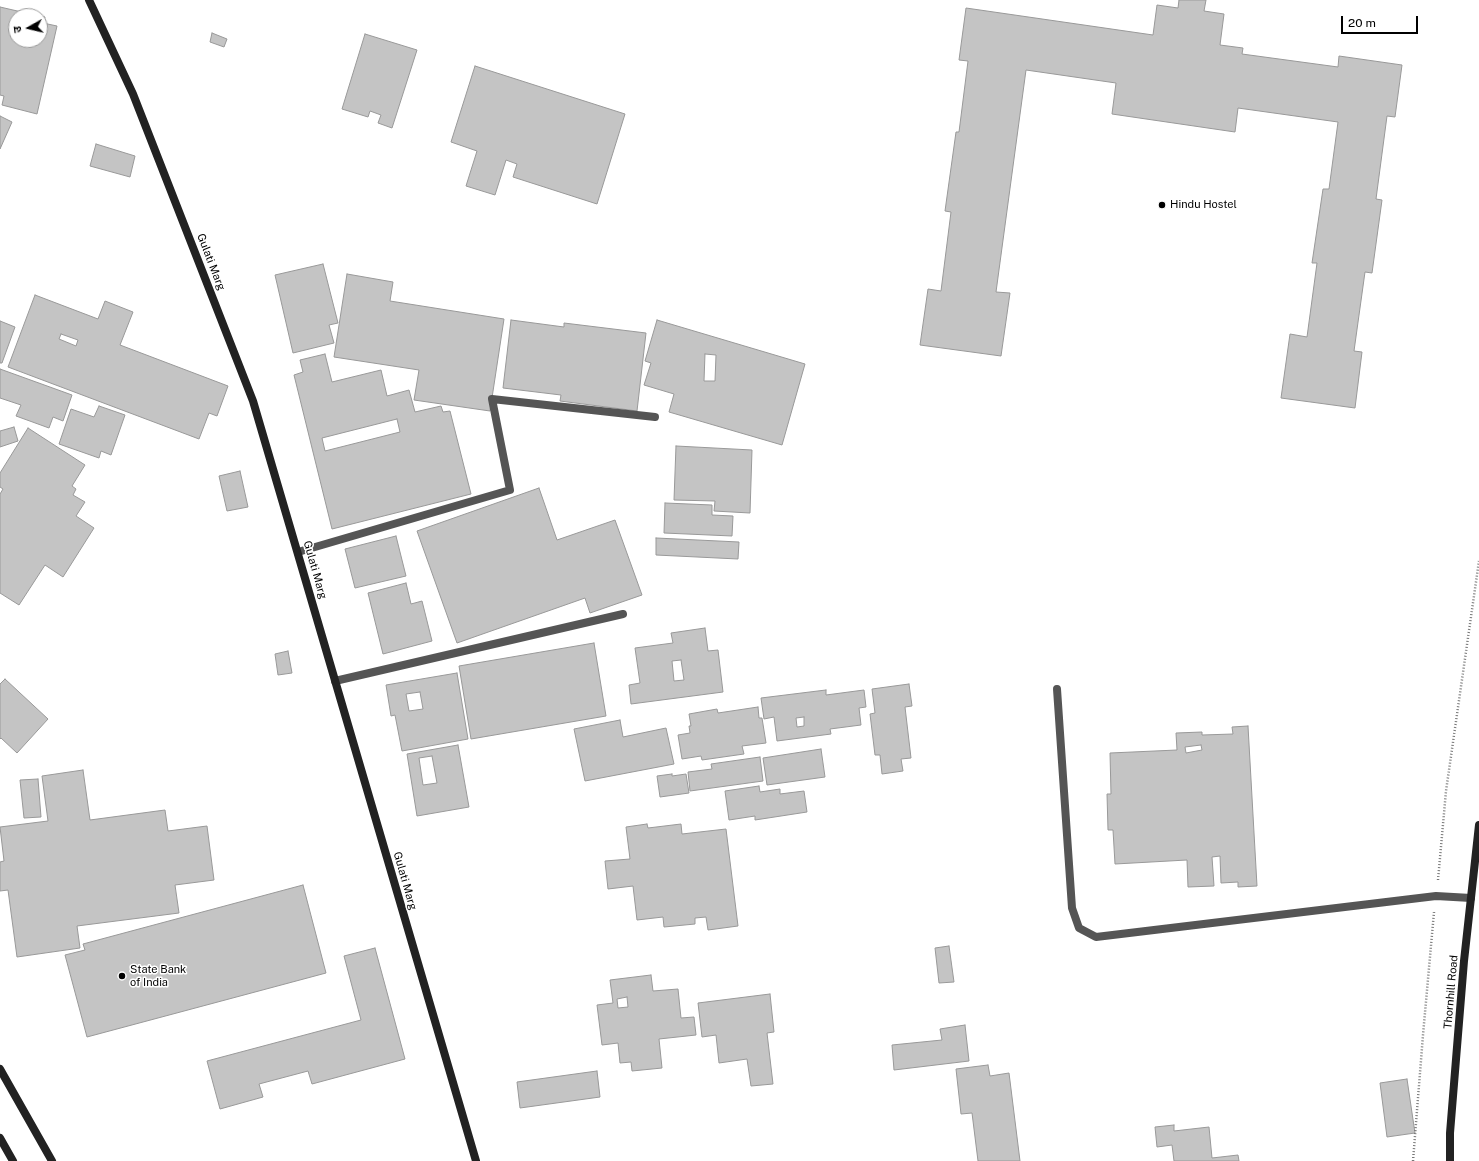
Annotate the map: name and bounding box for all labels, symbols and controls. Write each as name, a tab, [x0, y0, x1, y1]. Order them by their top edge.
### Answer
north arrow	[8, 8, 48, 48]
scale bar	[1343, 8, 1420, 34]
text: 20 m	[1348, 16, 1376, 30]
text: उ	[11, 26, 23, 34]
place label: Hindu Hostel	[1170, 198, 1237, 212]
marker: Hindu Hostel	[1157, 200, 1167, 210]
street label: Gulati Marg	[194, 232, 228, 292]
street label: Gulati Marg	[300, 539, 330, 601]
street label: Gulati Marg	[390, 850, 420, 912]
street label: Thornhill Road	[1441, 955, 1461, 1029]
place label: State Bank of India	[130, 963, 186, 989]
marker: State Bank of India	[117, 971, 127, 981]

